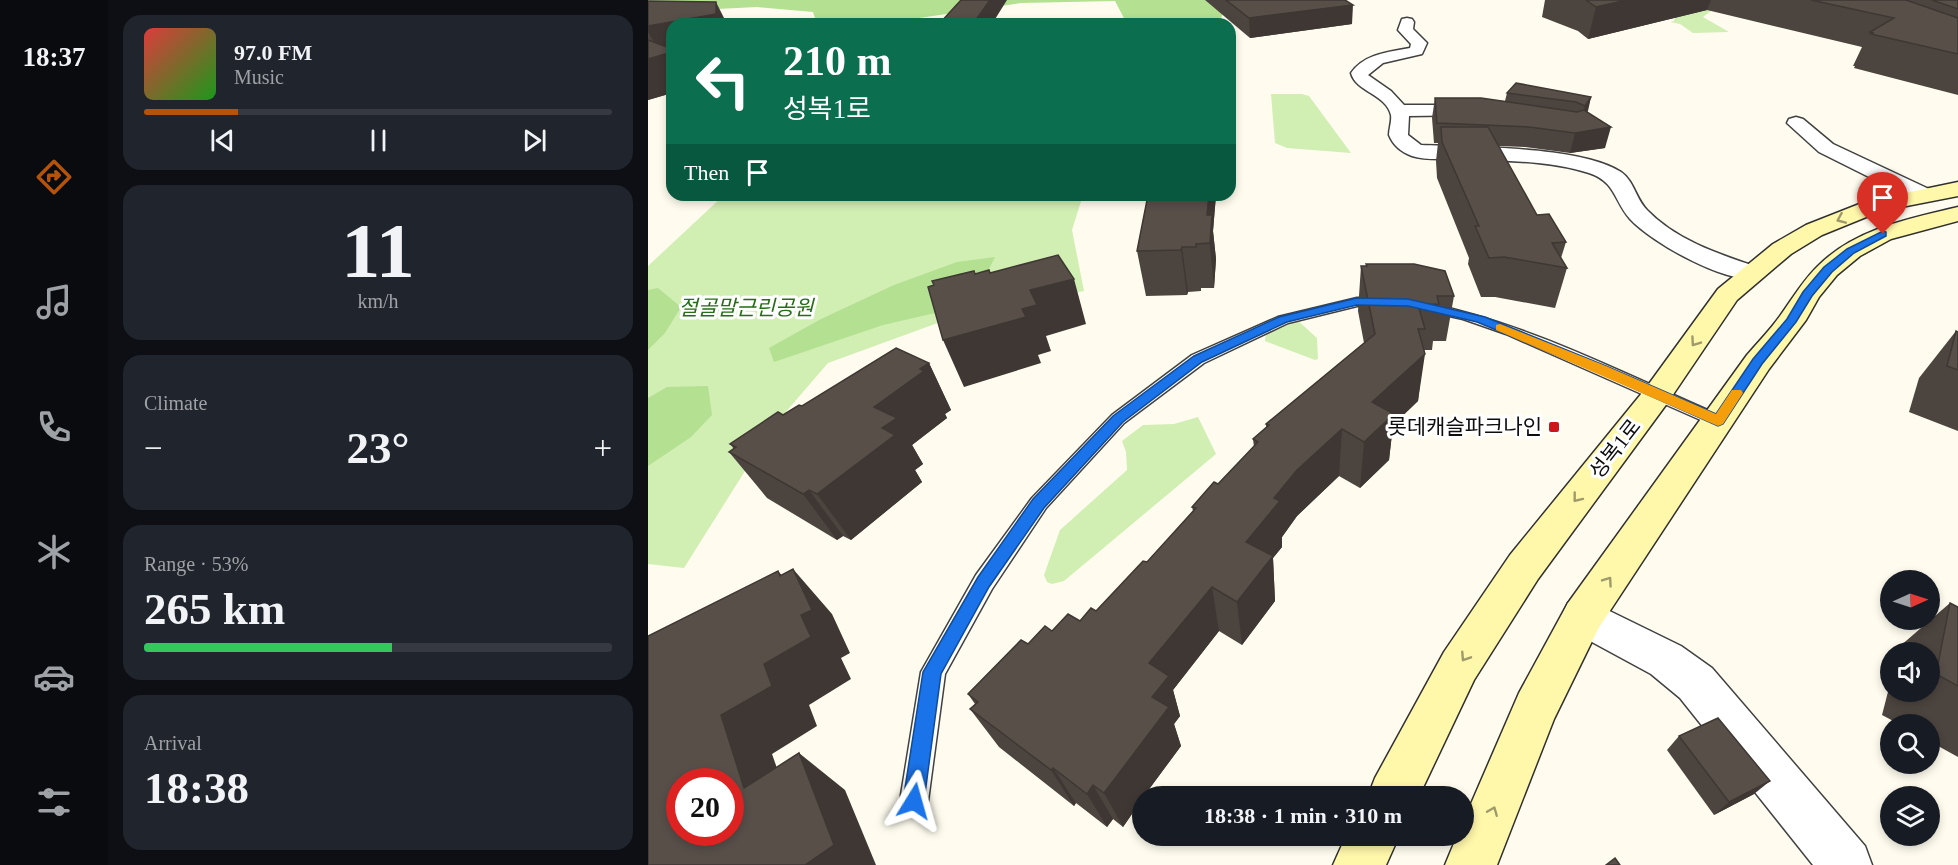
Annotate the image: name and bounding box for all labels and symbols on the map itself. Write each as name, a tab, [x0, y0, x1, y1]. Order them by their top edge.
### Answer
pin	[1857, 172, 1908, 234]
one-way arrow	[1836, 212, 1847, 224]
park label: 절골말근린공원	[678, 296, 815, 320]
one-way arrow	[1691, 336, 1702, 347]
place label: 롯데캐슬파크나인	[1387, 415, 1542, 439]
street label: 성복1로	[1584, 415, 1646, 483]
marker: 롯데캐슬파크나인	[1547, 420, 1561, 434]
one-way arrow	[1574, 491, 1585, 502]
north arrow	[1880, 570, 1940, 630]
one-way arrow	[1601, 576, 1612, 587]
one-way arrow	[1461, 650, 1472, 661]
speed limit sign: 20	[666, 768, 744, 846]
position arrow	[882, 769, 946, 833]
one-way arrow	[1486, 806, 1498, 817]

